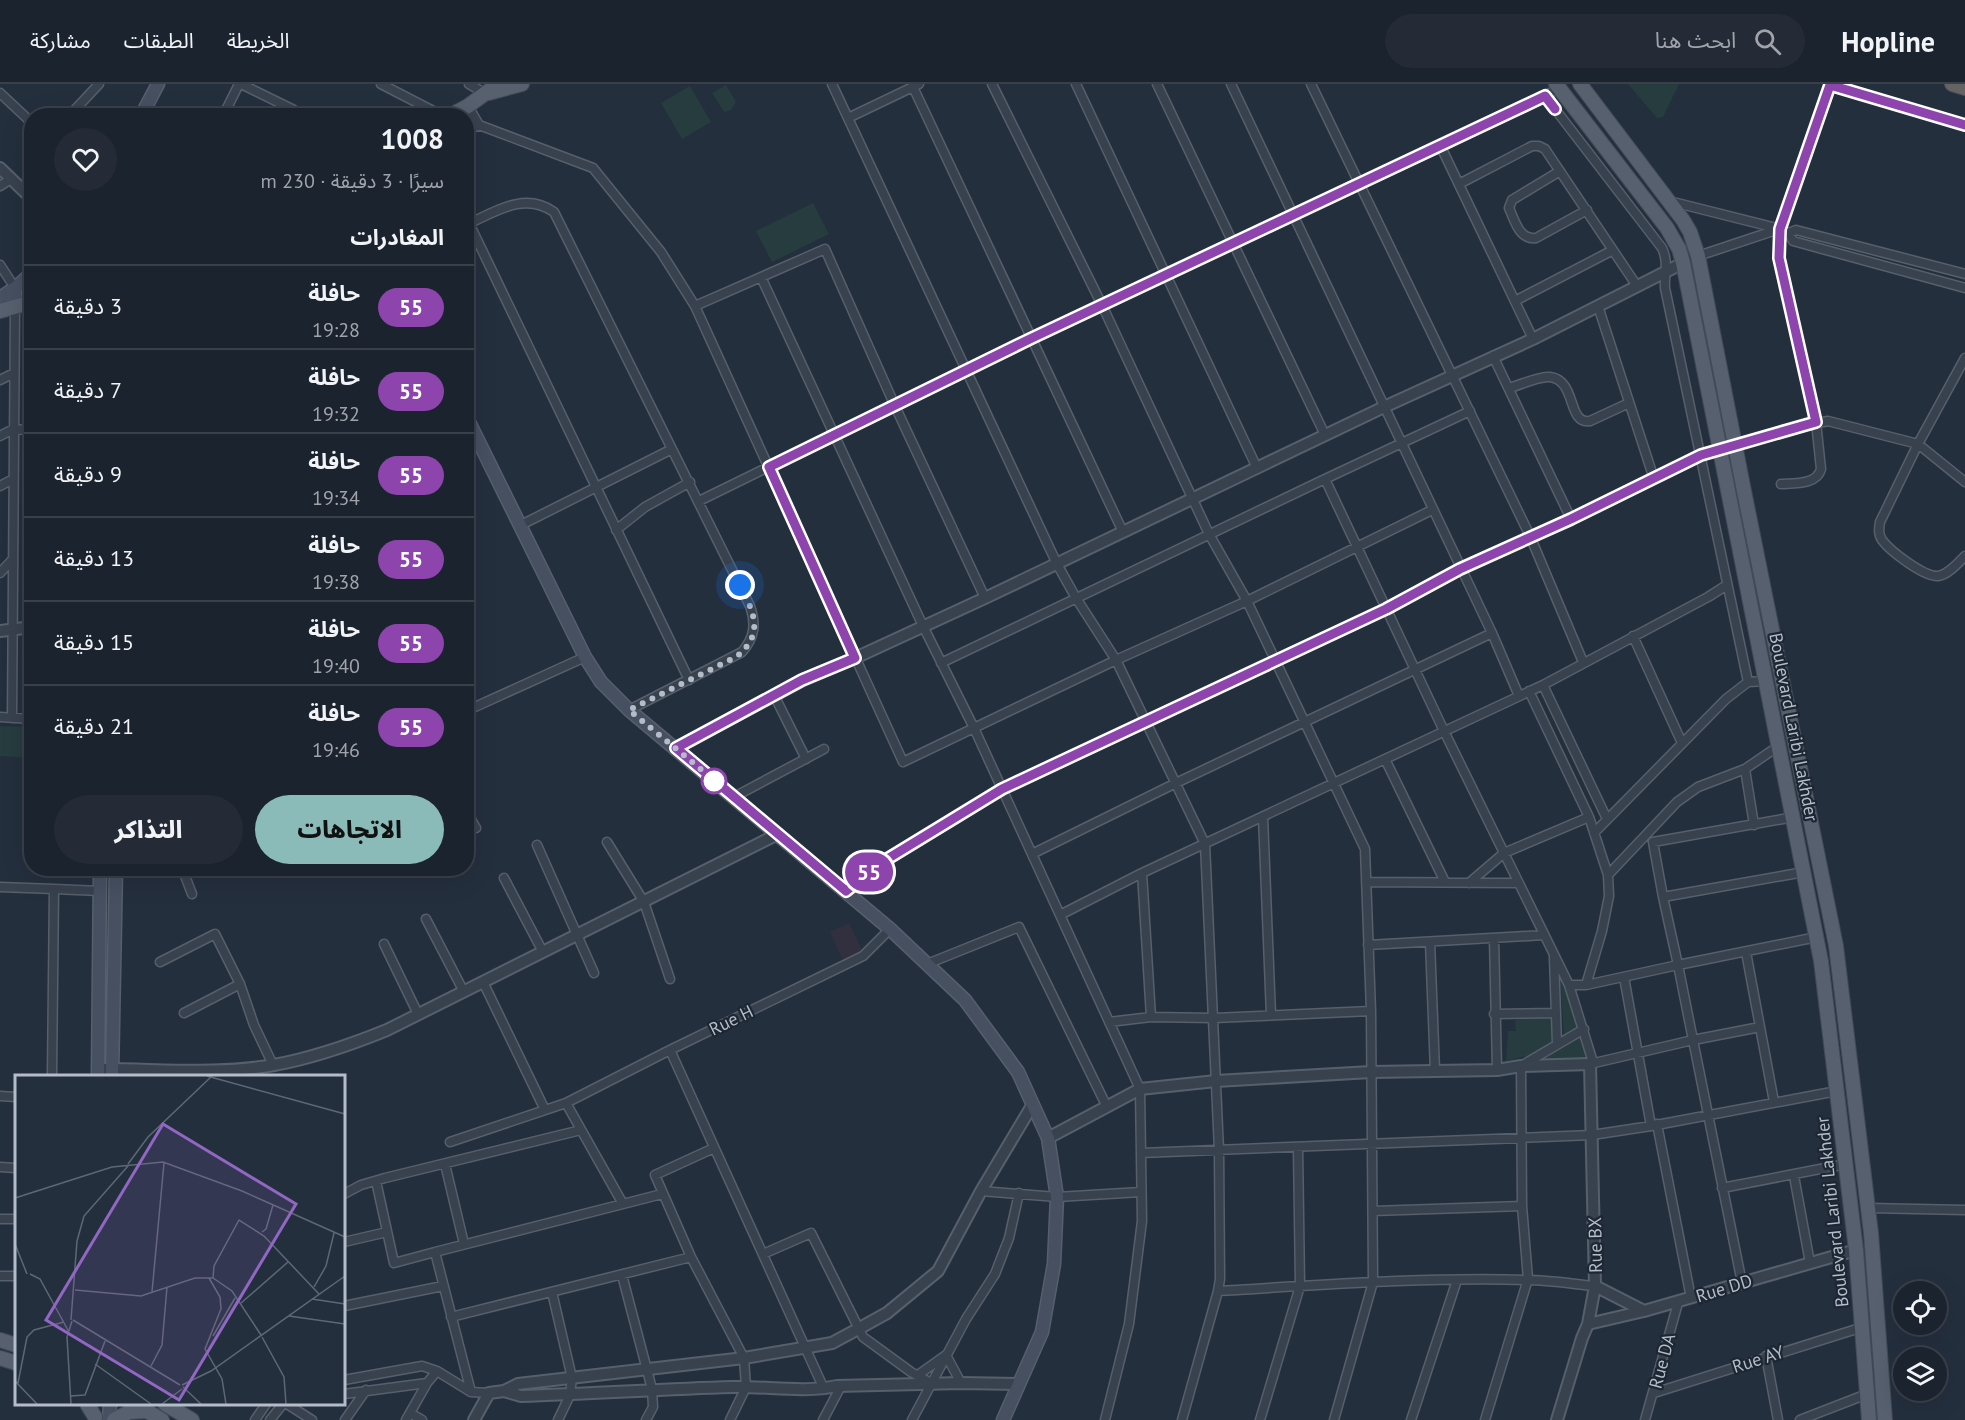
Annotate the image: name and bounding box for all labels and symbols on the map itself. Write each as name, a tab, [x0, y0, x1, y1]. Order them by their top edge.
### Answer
your location	[725, 570, 755, 600]
street label: Boulevard Laribi Lakhder	[1764, 631, 1824, 823]
unlabelled marker	[701, 768, 727, 794]
line badge: 55	[842, 852, 896, 892]
street label: Rue H	[705, 1000, 757, 1040]
inset map	[15, 1075, 345, 1405]
street label: Boulevard Laribi Lakhder	[1811, 1116, 1853, 1308]
street label: Rue BX	[1583, 1217, 1607, 1273]
street label: Rue DD	[1693, 1269, 1755, 1307]
street label: Rue DA	[1644, 1331, 1680, 1391]
street label: Rue AY	[1729, 1340, 1787, 1378]

